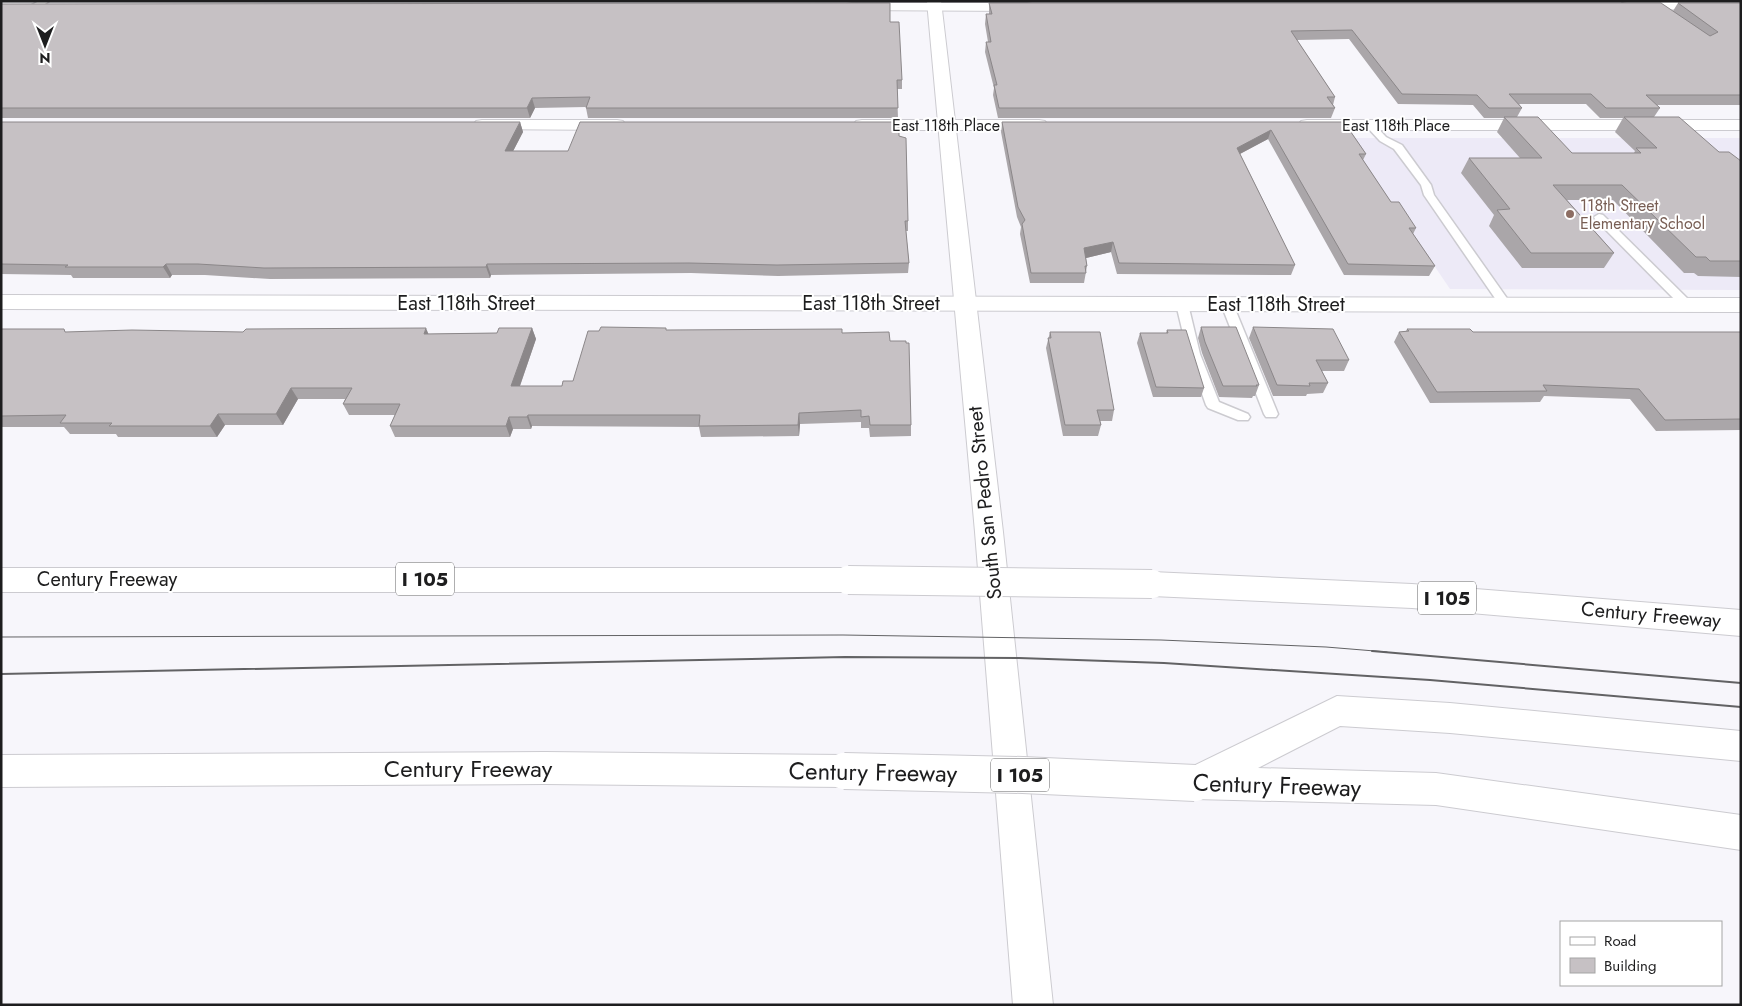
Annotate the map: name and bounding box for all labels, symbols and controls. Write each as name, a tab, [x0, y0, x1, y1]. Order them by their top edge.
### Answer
north arrow	[20, 20, 70, 70]
text: N	[39, 48, 51, 68]
street label: East 118th Place	[892, 114, 1000, 137]
street label: East 118th Place	[1342, 114, 1450, 137]
place label: 118th Street Elementary School	[1580, 194, 1705, 235]
marker: 118th Street Elementary School	[1564, 208, 1576, 220]
street label: East 118th Street	[397, 289, 535, 318]
street label: East 118th Street	[802, 289, 940, 318]
street label: East 118th Street	[1207, 290, 1345, 319]
street label: South San Pedro Street	[960, 405, 1010, 601]
road number: I 105	[396, 562, 454, 596]
street label: Century Freeway	[37, 565, 177, 594]
road number: I 105	[1418, 582, 1476, 614]
street label: Century Freeway	[1580, 594, 1722, 636]
street label: Century Freeway	[384, 751, 553, 786]
street label: Century Freeway	[788, 753, 958, 791]
road number: I 105	[991, 758, 1049, 792]
street label: Century Freeway	[1192, 765, 1362, 805]
legend	[1560, 921, 1722, 986]
text: Road	[1604, 930, 1636, 952]
text: Building	[1604, 955, 1656, 977]

